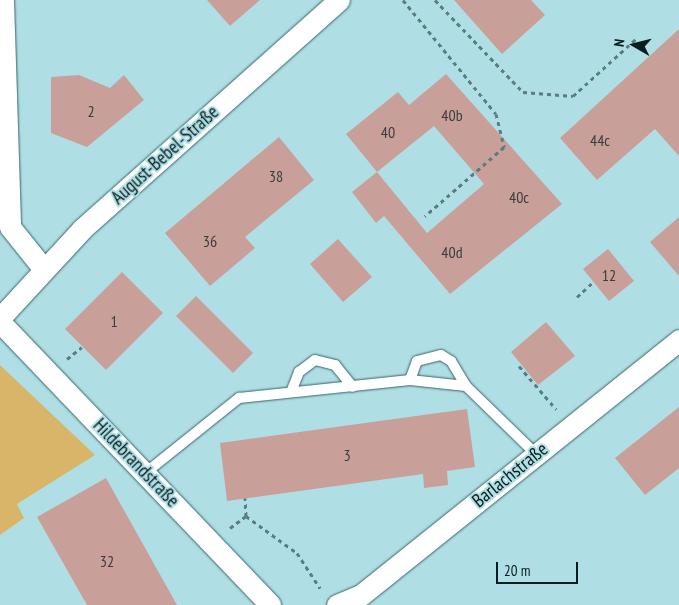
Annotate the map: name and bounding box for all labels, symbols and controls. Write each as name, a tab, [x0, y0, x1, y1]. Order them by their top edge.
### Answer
north arrow	[609, 20, 659, 70]
text: N	[610, 38, 629, 48]
house number: 2	[87, 101, 95, 121]
street label: August-Bebel-Straße	[107, 101, 223, 209]
house number: 40b	[441, 105, 463, 125]
house number: 40	[381, 122, 395, 142]
house number: 44c	[590, 130, 610, 150]
house number: 38	[269, 166, 283, 186]
house number: 40c	[509, 187, 529, 207]
house number: 36	[203, 231, 217, 251]
house number: 40d	[441, 242, 463, 262]
house number: 12	[602, 265, 616, 285]
house number: 1	[110, 311, 118, 331]
street label: Hildebrandstraße	[88, 414, 184, 512]
street label: Barlachstraße	[468, 438, 552, 512]
house number: 3	[343, 445, 351, 465]
house number: 32	[100, 551, 114, 571]
scale bar	[499, 552, 582, 584]
text: 20 m	[504, 561, 530, 580]

